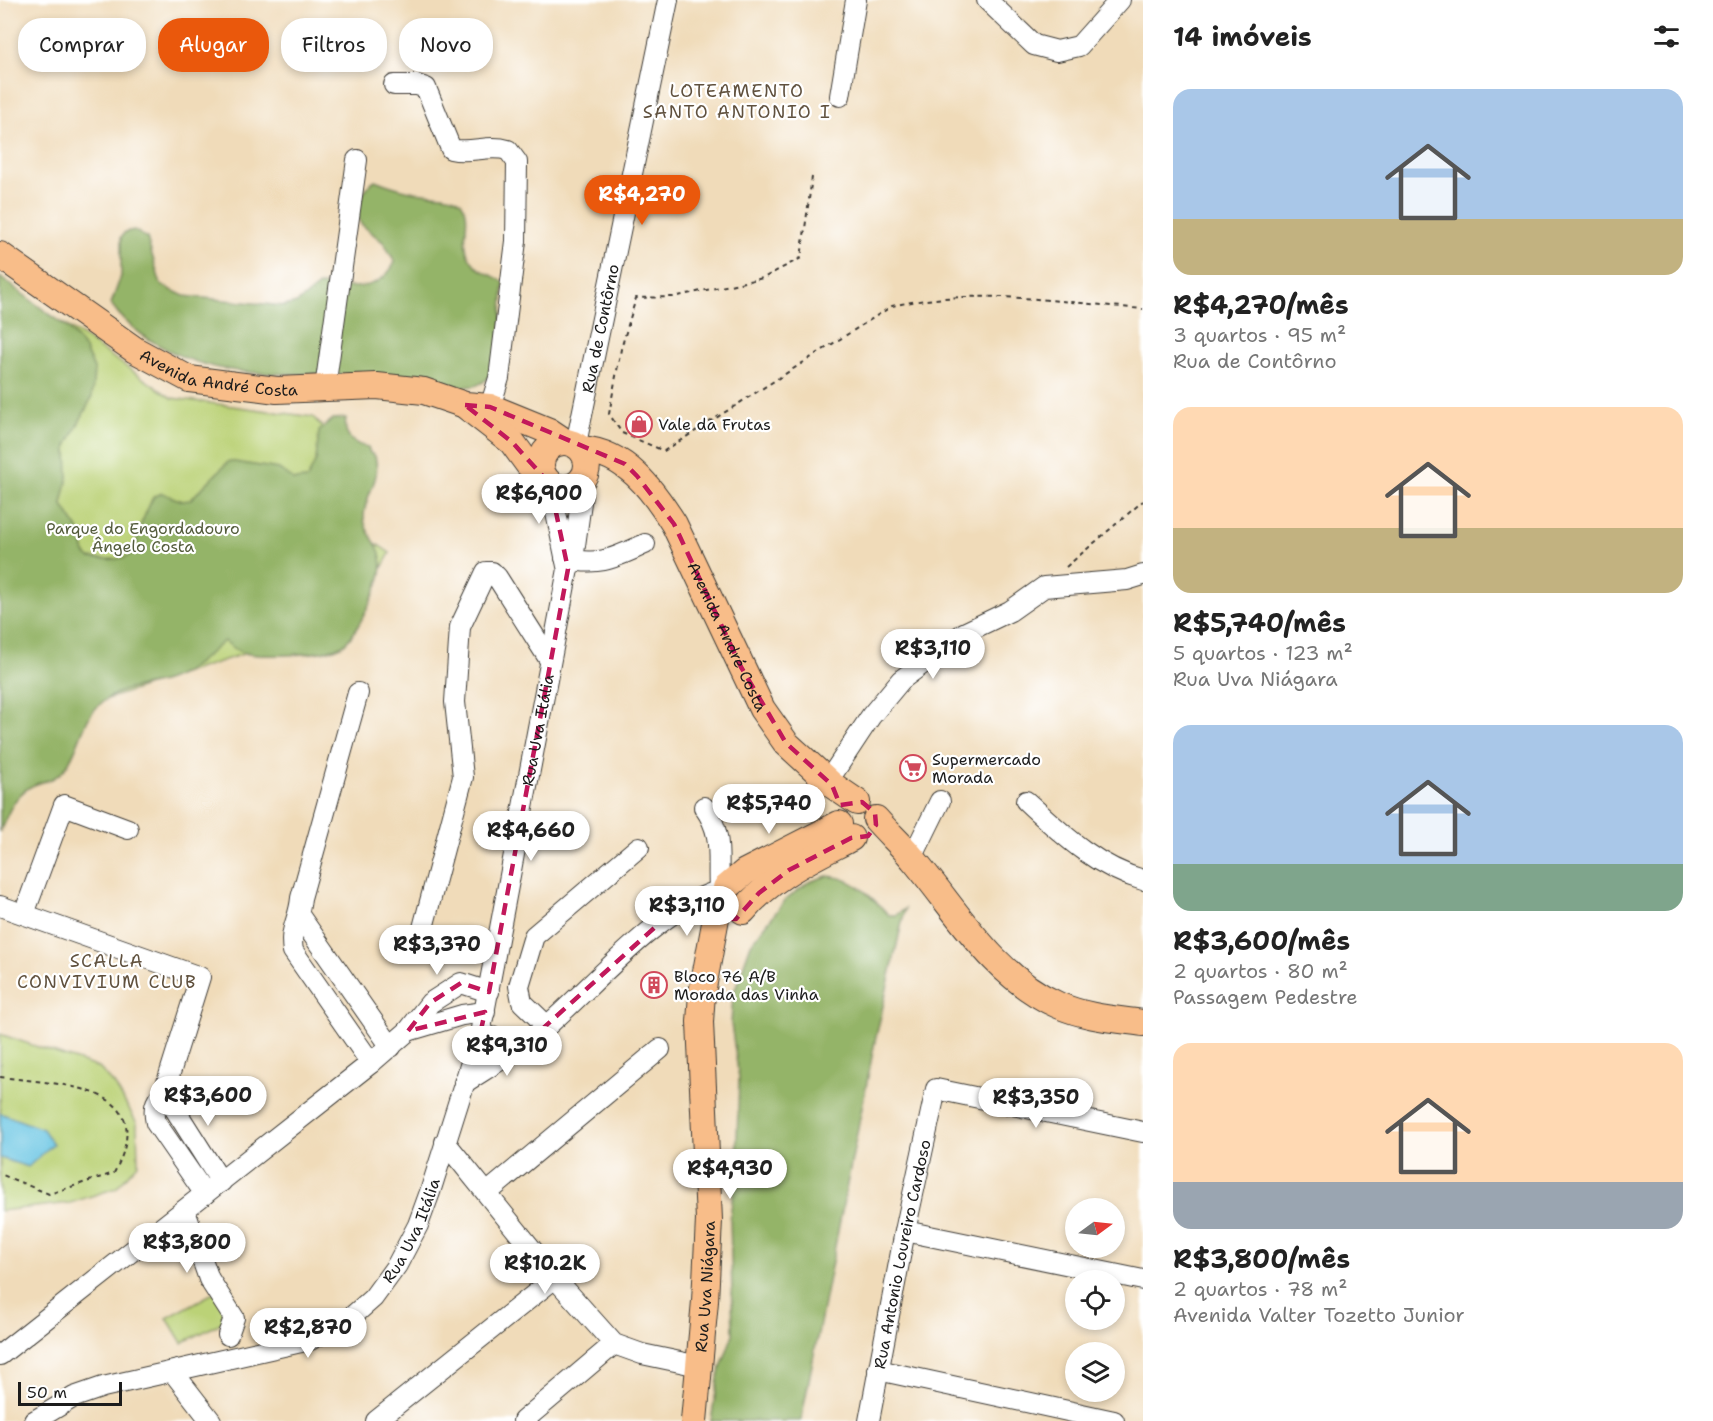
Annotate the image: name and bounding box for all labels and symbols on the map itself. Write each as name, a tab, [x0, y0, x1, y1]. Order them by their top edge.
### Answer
district label: LOTEAMENTO SANTO ANTONIO I	[643, 79, 831, 124]
pin: R$4,270	[587, 175, 697, 226]
street label: Rua de Contôrno	[576, 262, 624, 395]
street label: Avenida André Costa	[136, 344, 298, 401]
shop icon: Vale da Frutas	[624, 409, 654, 439]
place label: Vale da Frutas	[658, 414, 771, 435]
pin: R$6,900	[484, 474, 594, 525]
park label: Parque do Engordadouro Ângelo Costa	[46, 518, 240, 557]
street label: Avenida André Costa	[683, 558, 772, 715]
pin: R$3,110	[878, 629, 988, 680]
street label: Rua Uva Itália	[517, 672, 558, 788]
place label: Supermercado Morada	[932, 749, 1041, 788]
supermarket icon: Supermercado Morada	[898, 753, 928, 783]
pin: R$5,740	[714, 784, 824, 835]
pin: R$4,660	[476, 811, 586, 862]
pin: R$3,110	[632, 886, 742, 937]
pin: R$3,370	[382, 925, 492, 976]
district label: SCALLA CONVIVIUM CLUB	[17, 949, 197, 994]
place label: Bloco 76 A/B Morada das Vinha	[674, 966, 819, 1005]
building icon: Bloco 76 A/B Morada das Vinha	[639, 970, 669, 1000]
pin: R$9,310	[452, 1026, 562, 1077]
pin: R$3,600	[153, 1076, 263, 1127]
pin: R$3,350	[981, 1078, 1091, 1129]
street label: Rua Antonio Loureiro Cardoso	[869, 1138, 935, 1371]
pin: R$4,930	[675, 1149, 785, 1200]
street label: Rua Uva Itália	[377, 1176, 444, 1287]
north arrow	[1065, 1198, 1125, 1258]
street label: Rua Uva Niágara	[690, 1220, 719, 1353]
pin: R$3,800	[132, 1223, 242, 1274]
pin: R$10.2K	[490, 1244, 600, 1295]
pin: R$2,870	[253, 1308, 363, 1359]
scale bar	[18, 1379, 122, 1406]

